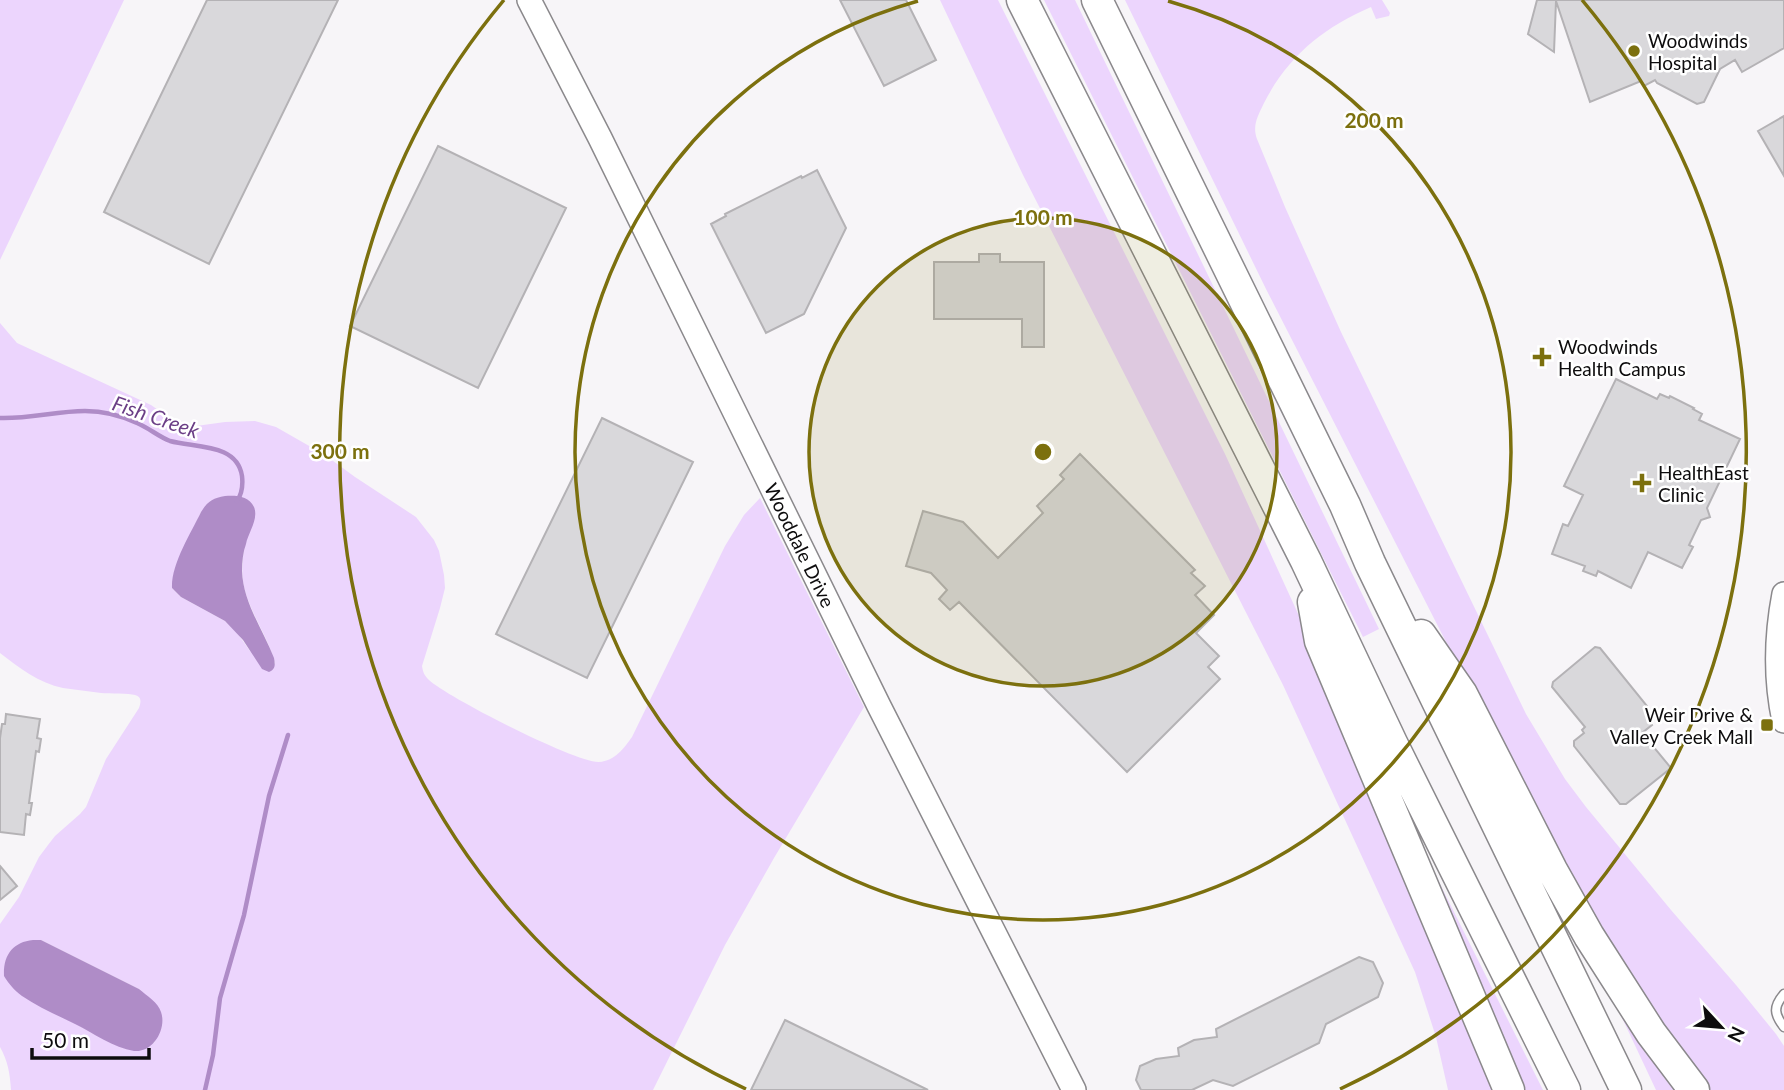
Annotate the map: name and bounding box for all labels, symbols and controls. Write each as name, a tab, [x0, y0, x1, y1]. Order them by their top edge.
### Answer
place label: Woodwinds Hospital	[1648, 29, 1748, 74]
marker: Woodwinds Hospital	[1626, 43, 1642, 59]
text: 200 m	[1344, 107, 1404, 132]
text: 100 m	[1013, 204, 1073, 229]
place label: Woodwinds Health Campus	[1558, 335, 1686, 380]
marker: Woodwinds Health Campus	[1532, 347, 1552, 367]
water label: Fish Creek	[109, 390, 204, 443]
text: 300 m	[310, 438, 370, 463]
centre of rings	[1031, 440, 1055, 464]
place label: HealthEast Clinic	[1658, 461, 1749, 506]
marker: HealthEast Clinic	[1632, 473, 1652, 493]
street label: Wooddale Drive	[760, 479, 840, 611]
place label: Weir Drive & Valley Creek Mall	[1610, 703, 1753, 748]
marker: Weir Drive & Valley Creek Mall	[1759, 717, 1775, 733]
north arrow	[1686, 992, 1756, 1062]
scale bar	[32, 1016, 149, 1060]
text: N	[1723, 1023, 1750, 1046]
text: 50 m	[42, 1027, 89, 1052]

